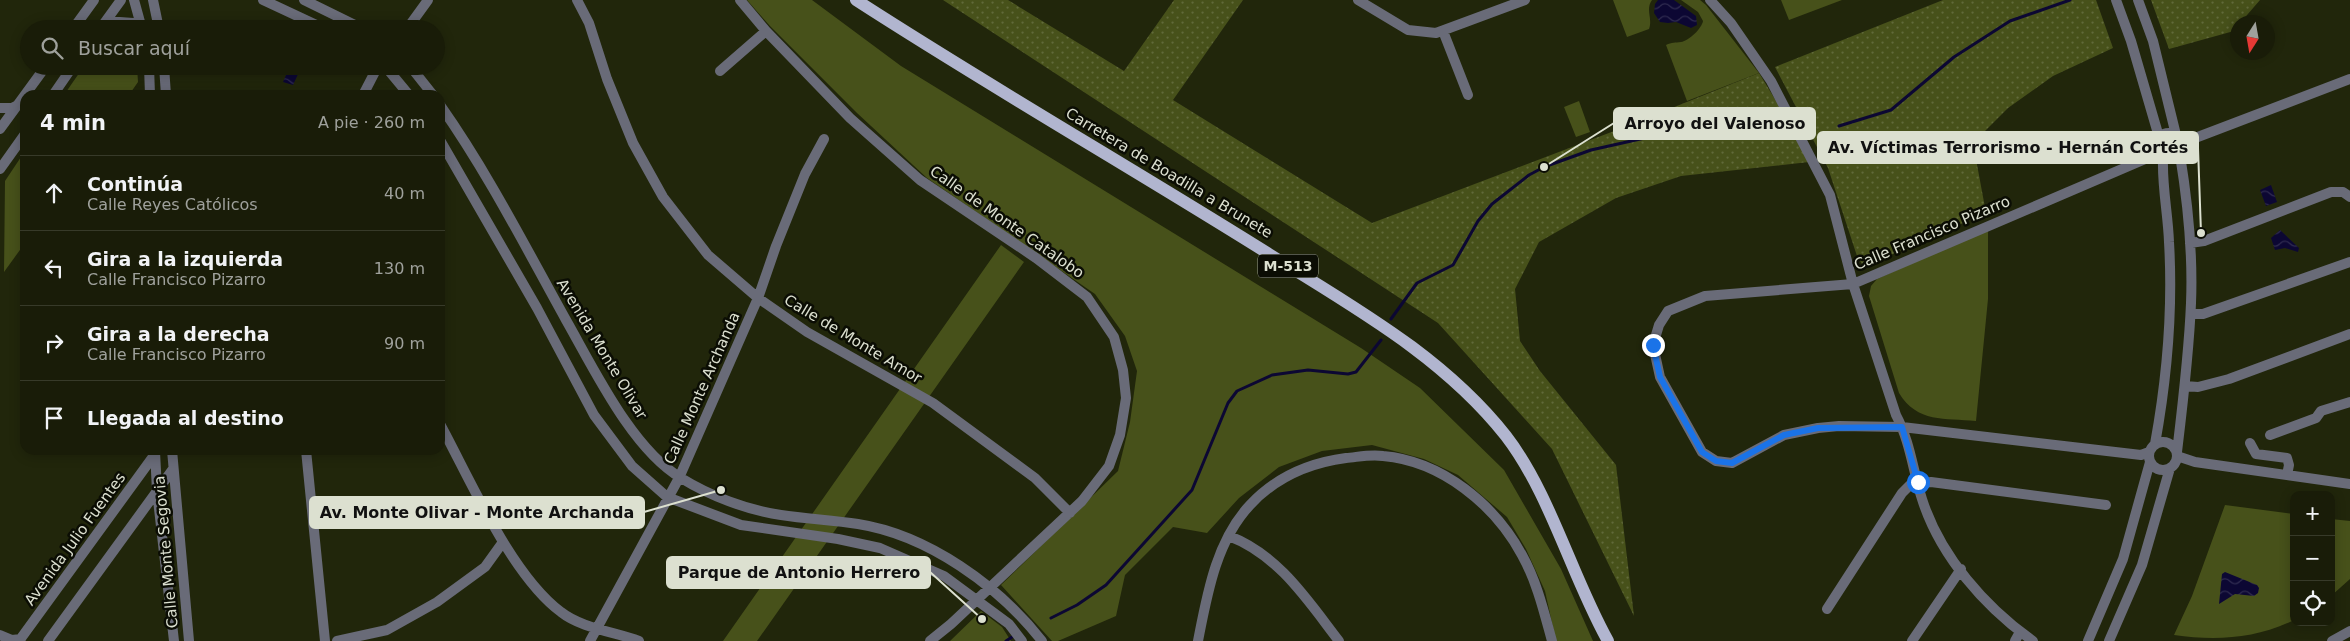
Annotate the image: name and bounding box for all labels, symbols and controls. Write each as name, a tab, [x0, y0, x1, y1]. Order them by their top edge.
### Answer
north arrow	[2230, 15, 2275, 60]
search box	[20, 20, 445, 75]
icon: search	[38, 34, 66, 62]
text: Buscar aquí	[78, 37, 190, 59]
street label: Carretera de Boadilla a Brunete	[1062, 104, 1276, 242]
callout: Arroyo del Valenoso	[1614, 108, 1815, 139]
text: 4 min	[40, 111, 106, 135]
text: A pie · 260 m	[318, 113, 425, 132]
text: Arroyo del Valenoso	[1624, 114, 1806, 133]
callout: Av. Víctimas Terrorismo - Hernán Cortés	[1818, 132, 2198, 163]
text: Av. Víctimas Terrorismo - Hernán Cortés	[1828, 138, 2188, 157]
street label: Calle de Monte Catalobo	[927, 162, 1087, 282]
text: Continúa	[87, 173, 183, 195]
icon: ahead	[40, 179, 68, 207]
text: 40 m	[384, 184, 425, 203]
street label: Calle Francisco Pizarro	[1851, 192, 2013, 274]
text: Calle Reyes Católicos	[87, 195, 258, 214]
text: Gira a la izquierda	[87, 248, 283, 270]
icon: left	[40, 254, 68, 282]
road number: M-513	[1258, 255, 1318, 278]
text: 130 m	[374, 259, 425, 278]
text: Calle Francisco Pizarro	[87, 270, 266, 289]
street label: Avenida Monte Olivar	[553, 276, 651, 423]
street label: Calle de Monte Amor	[781, 291, 926, 388]
street label: Calle Monte Archanda	[660, 309, 744, 467]
text: Gira a la derecha	[87, 323, 270, 345]
icon: right	[40, 329, 68, 357]
text: 90 m	[384, 334, 425, 353]
route end	[1642, 334, 1665, 357]
text: Calle Francisco Pizarro	[87, 345, 266, 364]
icon: arrive	[40, 404, 68, 432]
text: Llegada al destino	[87, 407, 284, 429]
street label: Avenida Julio Fuentes	[21, 469, 129, 609]
route start	[1907, 471, 1930, 494]
street label: Calle Monte Segovia	[150, 475, 182, 629]
map controls	[2290, 491, 2335, 626]
button: +	[2290, 491, 2335, 536]
callout: Av. Monte Olivar - Monte Archanda	[310, 497, 644, 528]
text: Av. Monte Olivar - Monte Archanda	[320, 503, 634, 522]
button: −	[2290, 536, 2335, 581]
callout: Parque de Antonio Herrero	[667, 557, 930, 588]
text: Parque de Antonio Herrero	[678, 563, 920, 582]
button: locate	[2290, 581, 2335, 626]

